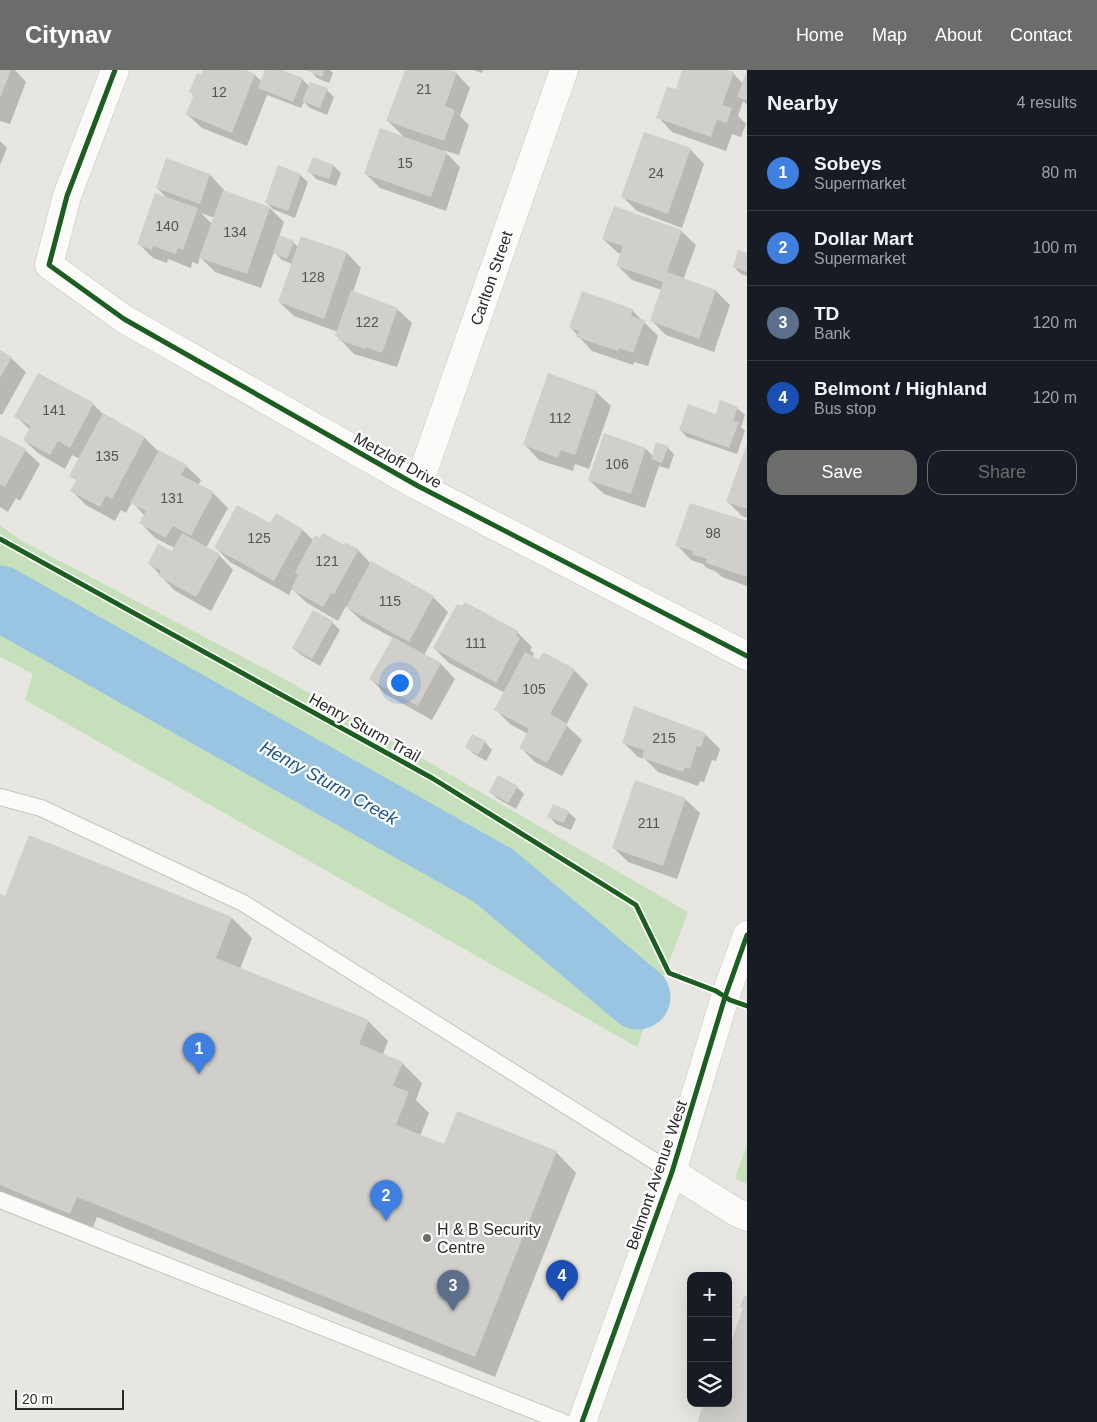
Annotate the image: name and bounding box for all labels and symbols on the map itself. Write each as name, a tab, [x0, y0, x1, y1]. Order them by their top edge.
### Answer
house number: 21	[416, 81, 432, 97]
house number: 12	[211, 84, 227, 100]
house number: 15	[397, 155, 413, 171]
house number: 24	[648, 165, 664, 181]
house number: 140	[155, 218, 179, 234]
house number: 134	[223, 224, 247, 240]
street label: Carlton Street	[467, 228, 516, 328]
house number: 128	[301, 269, 325, 285]
house number: 122	[355, 314, 379, 330]
house number: 141	[42, 402, 66, 418]
house number: 112	[549, 410, 571, 426]
street label: Metzloff Drive	[351, 429, 445, 492]
house number: 135	[95, 448, 119, 464]
house number: 106	[605, 456, 629, 472]
house number: 131	[160, 490, 184, 506]
house number: 98	[705, 525, 721, 541]
house number: 125	[247, 530, 271, 546]
house number: 121	[315, 553, 339, 569]
house number: 115	[379, 593, 401, 609]
house number: 111	[465, 635, 487, 651]
your location	[387, 670, 413, 696]
house number: 105	[522, 681, 546, 697]
street label: Henry Sturm Trail	[306, 690, 423, 765]
house number: 215	[652, 730, 676, 746]
water label: Henry Sturm Creek	[257, 737, 402, 830]
house number: 211	[638, 815, 660, 831]
pin: 1	[183, 1033, 215, 1074]
street label: Belmont Avenue West	[623, 1098, 690, 1252]
pin: 2	[370, 1180, 402, 1221]
place label: H & B Security Centre	[437, 1221, 541, 1256]
marker: H & B Security Centre	[421, 1232, 433, 1244]
pin: 4	[546, 1260, 578, 1301]
pin: 3	[437, 1270, 469, 1311]
scale bar	[15, 1387, 124, 1410]

